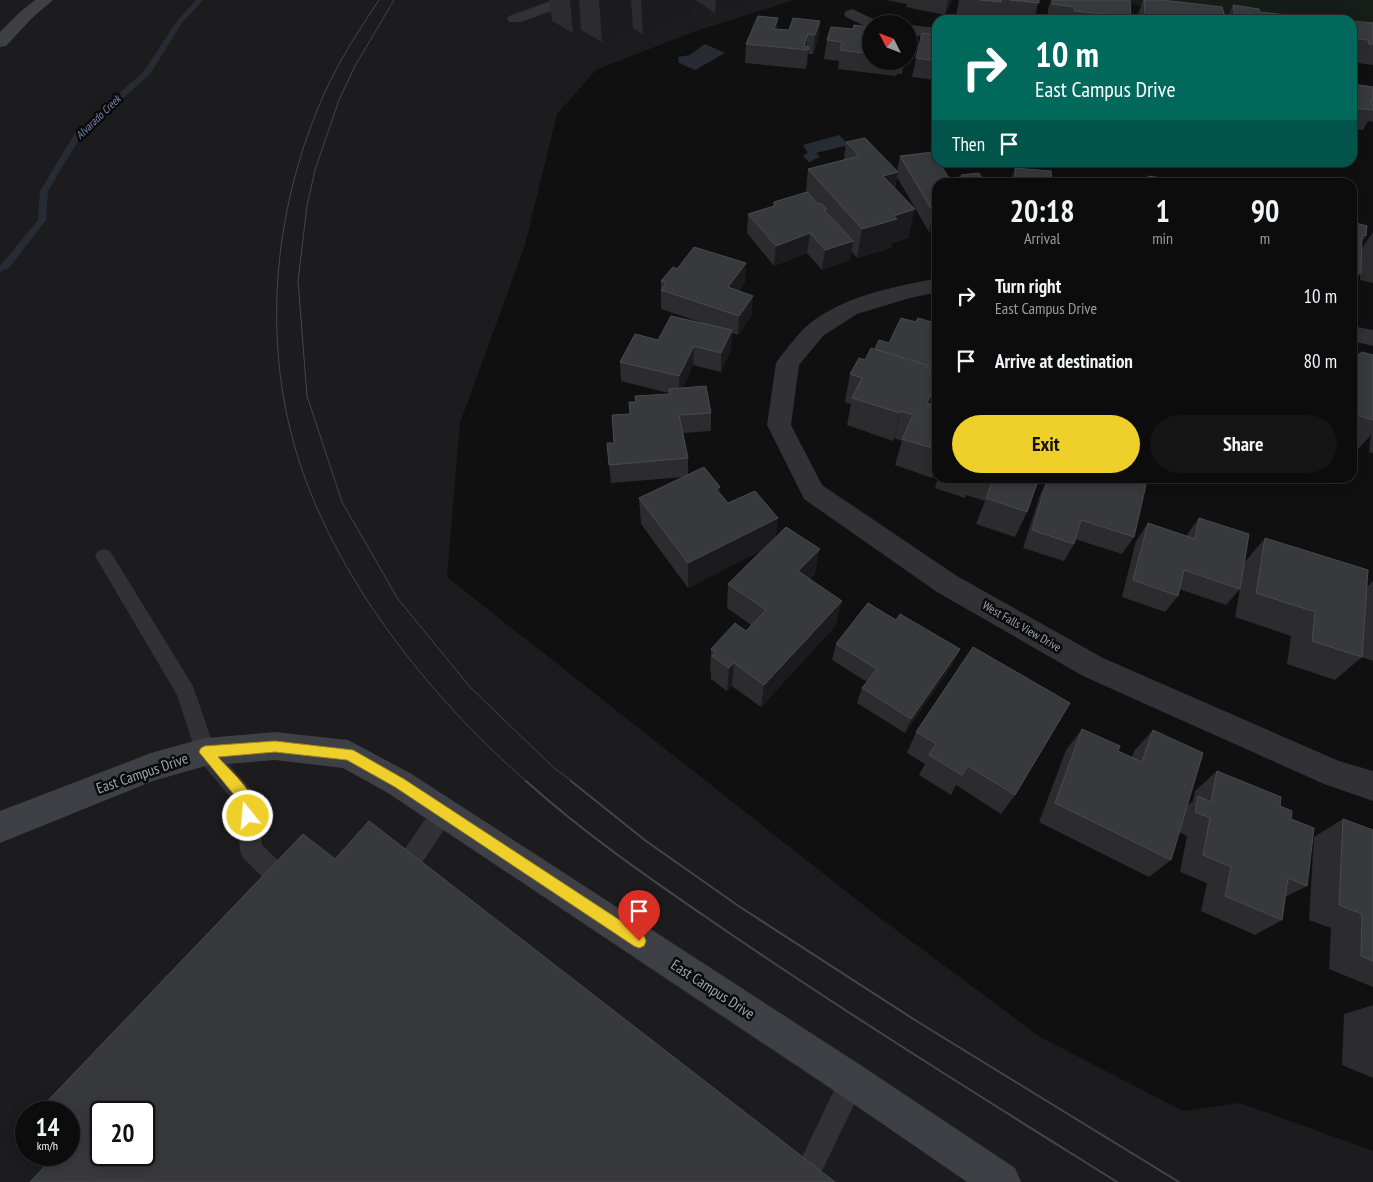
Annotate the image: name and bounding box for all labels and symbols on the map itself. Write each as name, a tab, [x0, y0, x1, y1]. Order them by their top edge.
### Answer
north arrow	[862, 15, 918, 70]
water label: Alvarado Creek	[73, 91, 125, 142]
street label: West Falls View Drive	[980, 597, 1064, 655]
street label: East Campus Drive	[94, 748, 190, 798]
position arrow	[221, 789, 273, 841]
pin	[618, 890, 660, 941]
street label: East Campus Drive	[668, 955, 758, 1023]
speed limit sign: 20	[90, 1101, 155, 1166]

